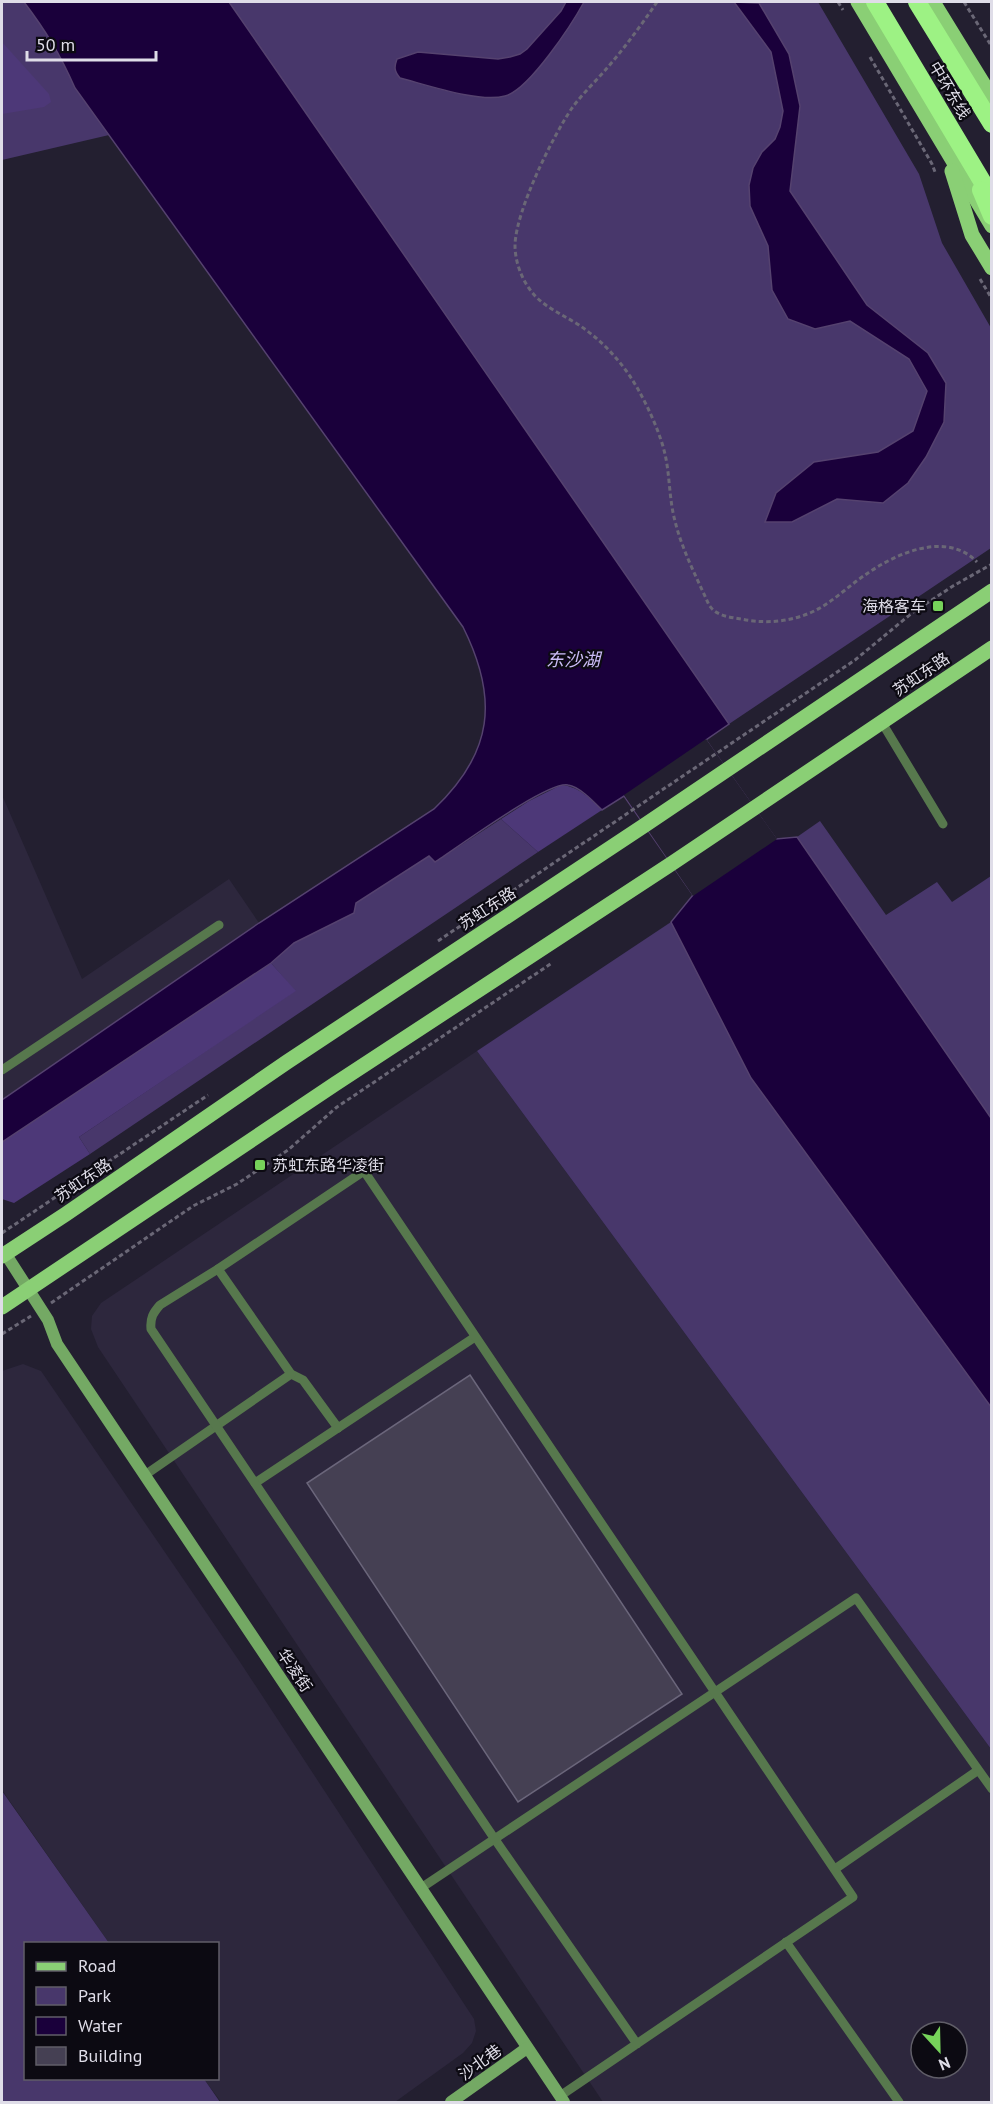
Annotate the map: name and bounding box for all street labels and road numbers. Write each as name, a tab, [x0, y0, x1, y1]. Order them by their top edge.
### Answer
street label: 中环东线	[925, 57, 975, 123]
street label: 苏虹东路	[889, 648, 953, 700]
street label: 苏虹东路	[455, 882, 519, 934]
street label: 苏虹东路	[51, 1154, 115, 1206]
street label: 华凌街	[273, 1645, 317, 1695]
street label: 沙北巷	[455, 2040, 505, 2084]

